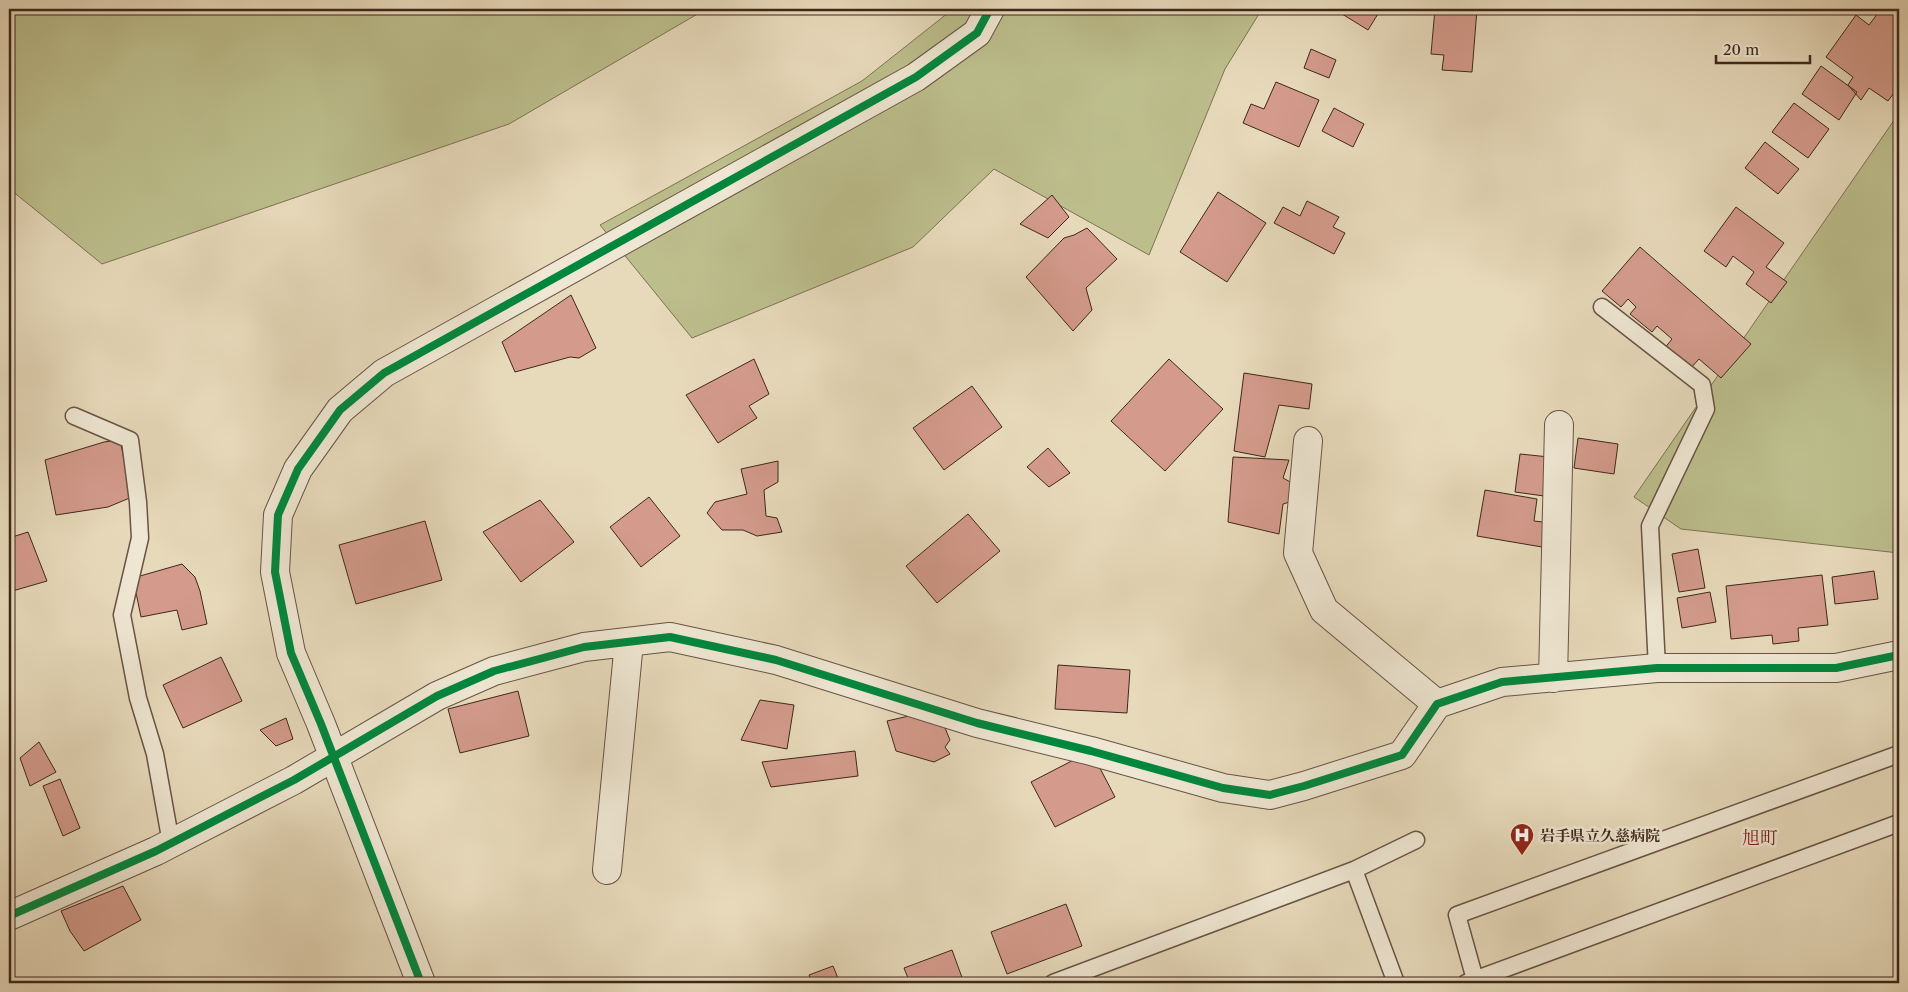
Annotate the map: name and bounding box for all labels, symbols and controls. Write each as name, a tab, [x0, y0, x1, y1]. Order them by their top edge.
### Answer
scale bar	[1716, 32, 1809, 64]
text: 20 m	[1723, 40, 1759, 59]
hospital icon: 岩手県立久慈病院	[1509, 822, 1535, 856]
place label: 岩手県立久慈病院	[1540, 826, 1660, 845]
district label: 旭町	[1742, 827, 1778, 849]

